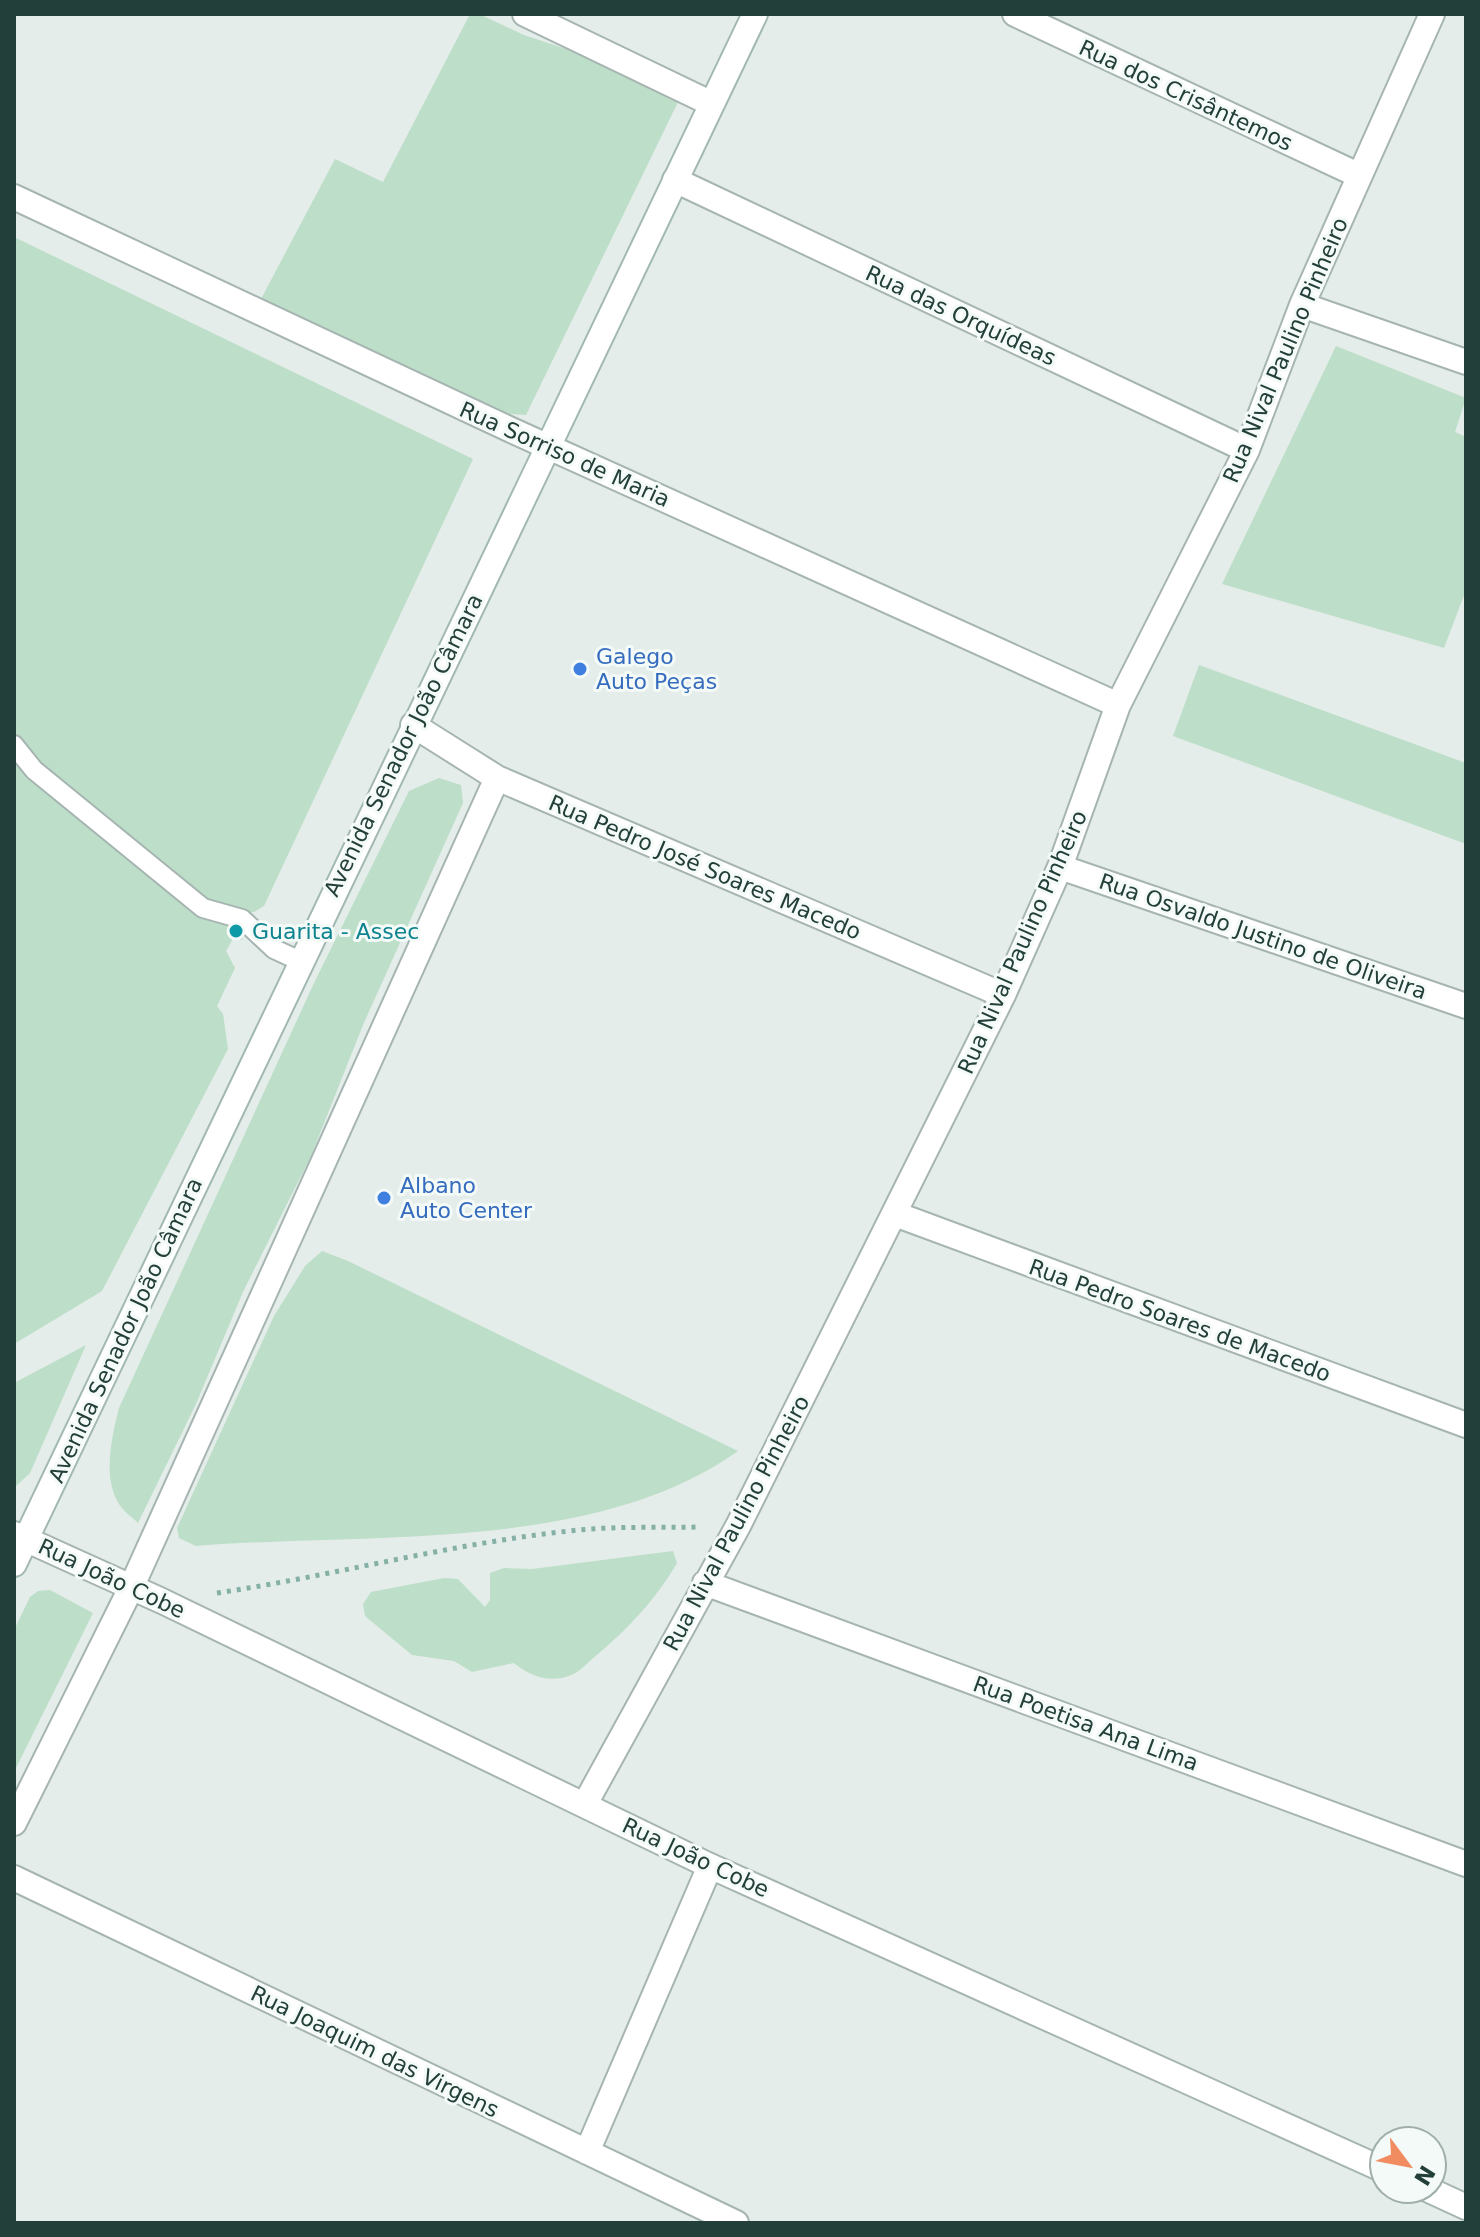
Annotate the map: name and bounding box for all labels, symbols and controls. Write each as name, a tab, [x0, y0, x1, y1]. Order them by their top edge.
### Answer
street label: Rua dos Crisântemos	[1075, 35, 1296, 156]
street label: Rua Nival Paulino Pinheiro	[1218, 214, 1353, 487]
street label: Rua das Orquídeas	[862, 260, 1060, 371]
street label: Rua Sorriso de Maria	[456, 397, 674, 512]
street label: Avenida Senador João Câmara	[319, 590, 488, 901]
place label: Galego Auto Peças	[596, 644, 717, 694]
marker: Galego Auto Peças	[571, 660, 589, 678]
street label: Rua Pedro José Soares Macedo	[545, 790, 865, 945]
street label: Rua Nival Paulino Pinheiro	[953, 807, 1092, 1078]
street label: Rua Osvaldo Justino de Oliveira	[1096, 869, 1430, 1004]
place label: Guarita - Assec	[252, 919, 419, 944]
marker: Guarita - Assec	[227, 922, 245, 940]
place label: Albano Auto Center	[400, 1173, 533, 1223]
street label: Avenida Senador João Câmara	[44, 1174, 207, 1487]
marker: Albano Auto Center	[375, 1189, 393, 1207]
street label: Rua Pedro Soares de Macedo	[1026, 1254, 1334, 1387]
street label: Rua Nival Paulino Pinheiro	[658, 1391, 815, 1655]
street label: Rua João Cobe	[34, 1534, 189, 1623]
street label: Rua Poetisa Ana Lima	[970, 1671, 1202, 1776]
street label: Rua João Cobe	[618, 1813, 773, 1902]
street label: Rua Joaquim das Virgens	[247, 1980, 503, 2122]
north arrow	[1368, 2125, 1448, 2205]
text: N	[1409, 2161, 1440, 2190]

